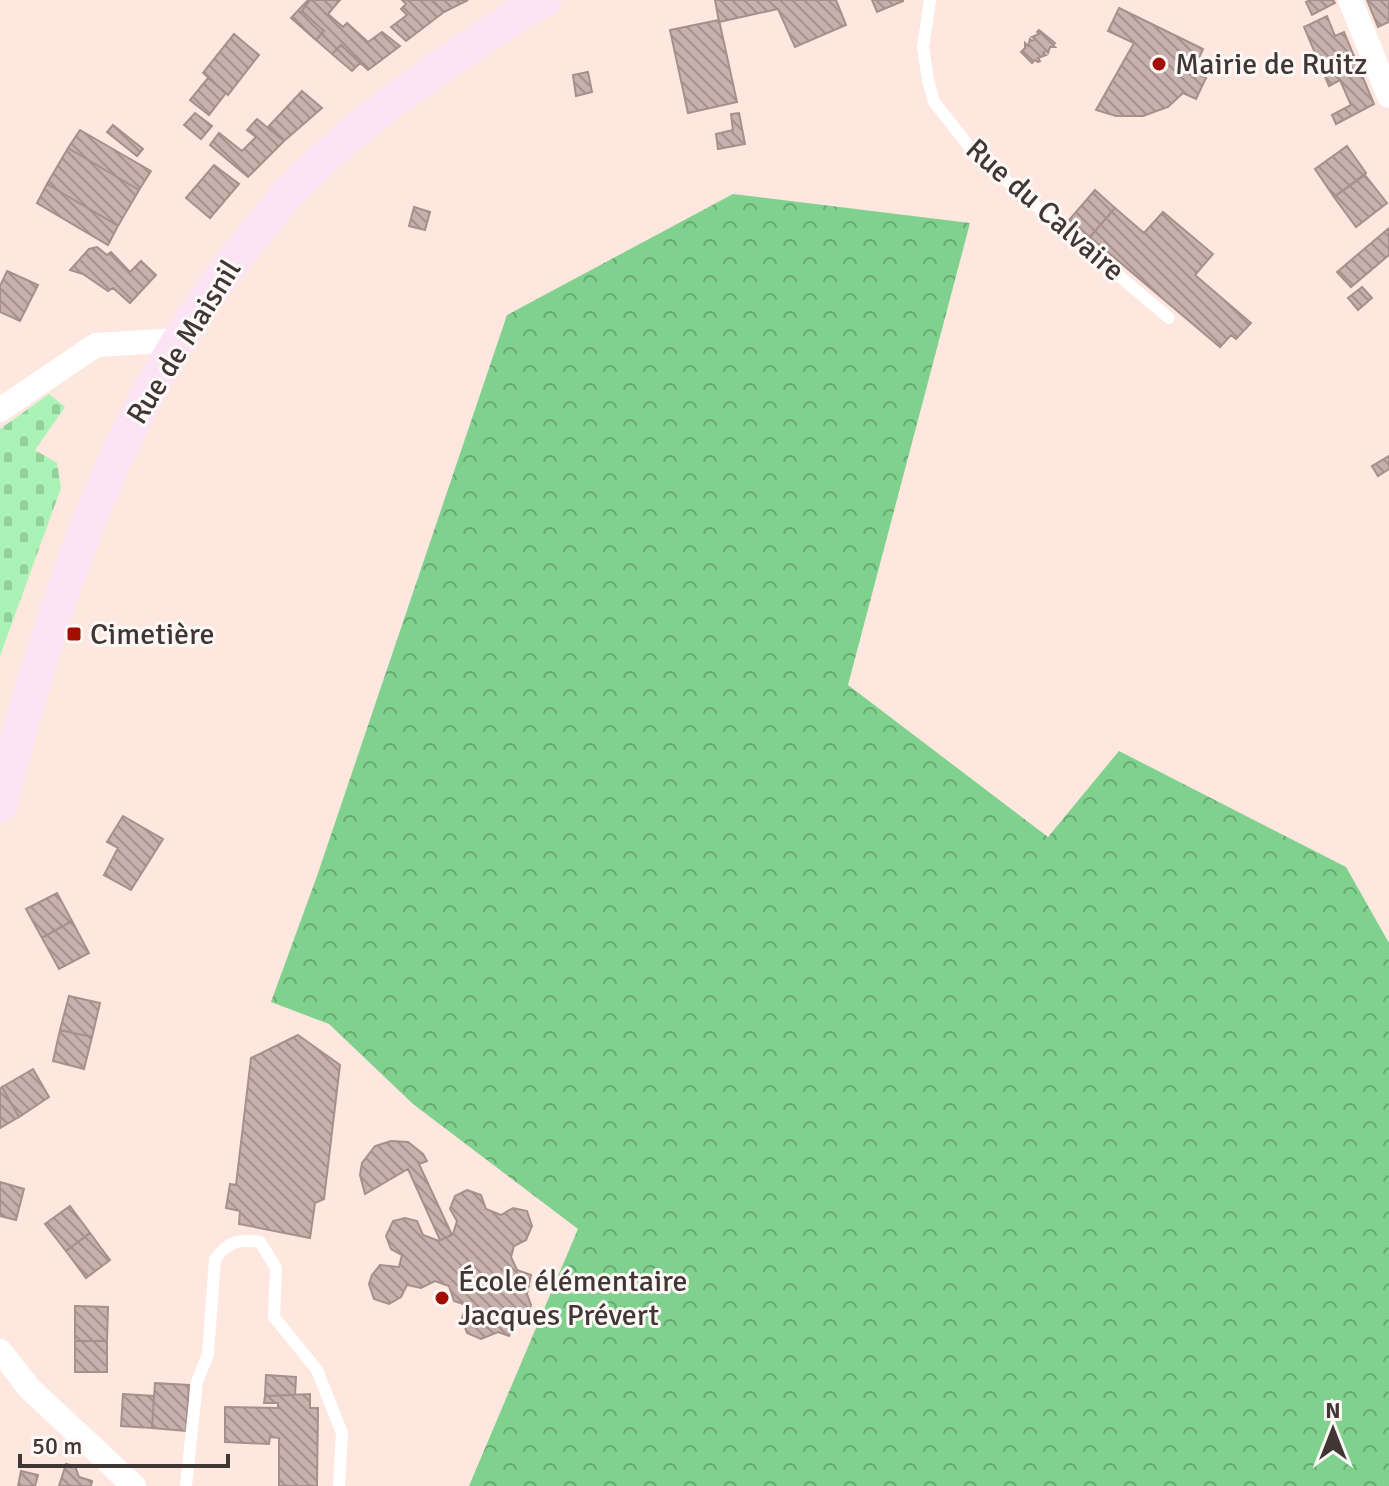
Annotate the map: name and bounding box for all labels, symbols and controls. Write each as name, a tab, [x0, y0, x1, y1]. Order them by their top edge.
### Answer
place label: Mairie de Ruitz	[1175, 46, 1367, 83]
marker: Mairie de Ruitz	[1150, 55, 1168, 73]
street label: Rue du Calvaire	[958, 131, 1132, 289]
street label: Rue de Maisnil	[119, 253, 249, 431]
place label: Cimetière	[90, 616, 215, 653]
marker: Cimetière	[65, 625, 83, 643]
place label: École élémentaire Jacques Prévert	[458, 1263, 688, 1334]
marker: École élémentaire Jacques Prévert	[433, 1289, 451, 1307]
north arrow	[1293, 1390, 1373, 1470]
text: N	[1325, 1397, 1341, 1424]
scale bar	[20, 1418, 228, 1468]
text: 50 m	[32, 1431, 82, 1461]

